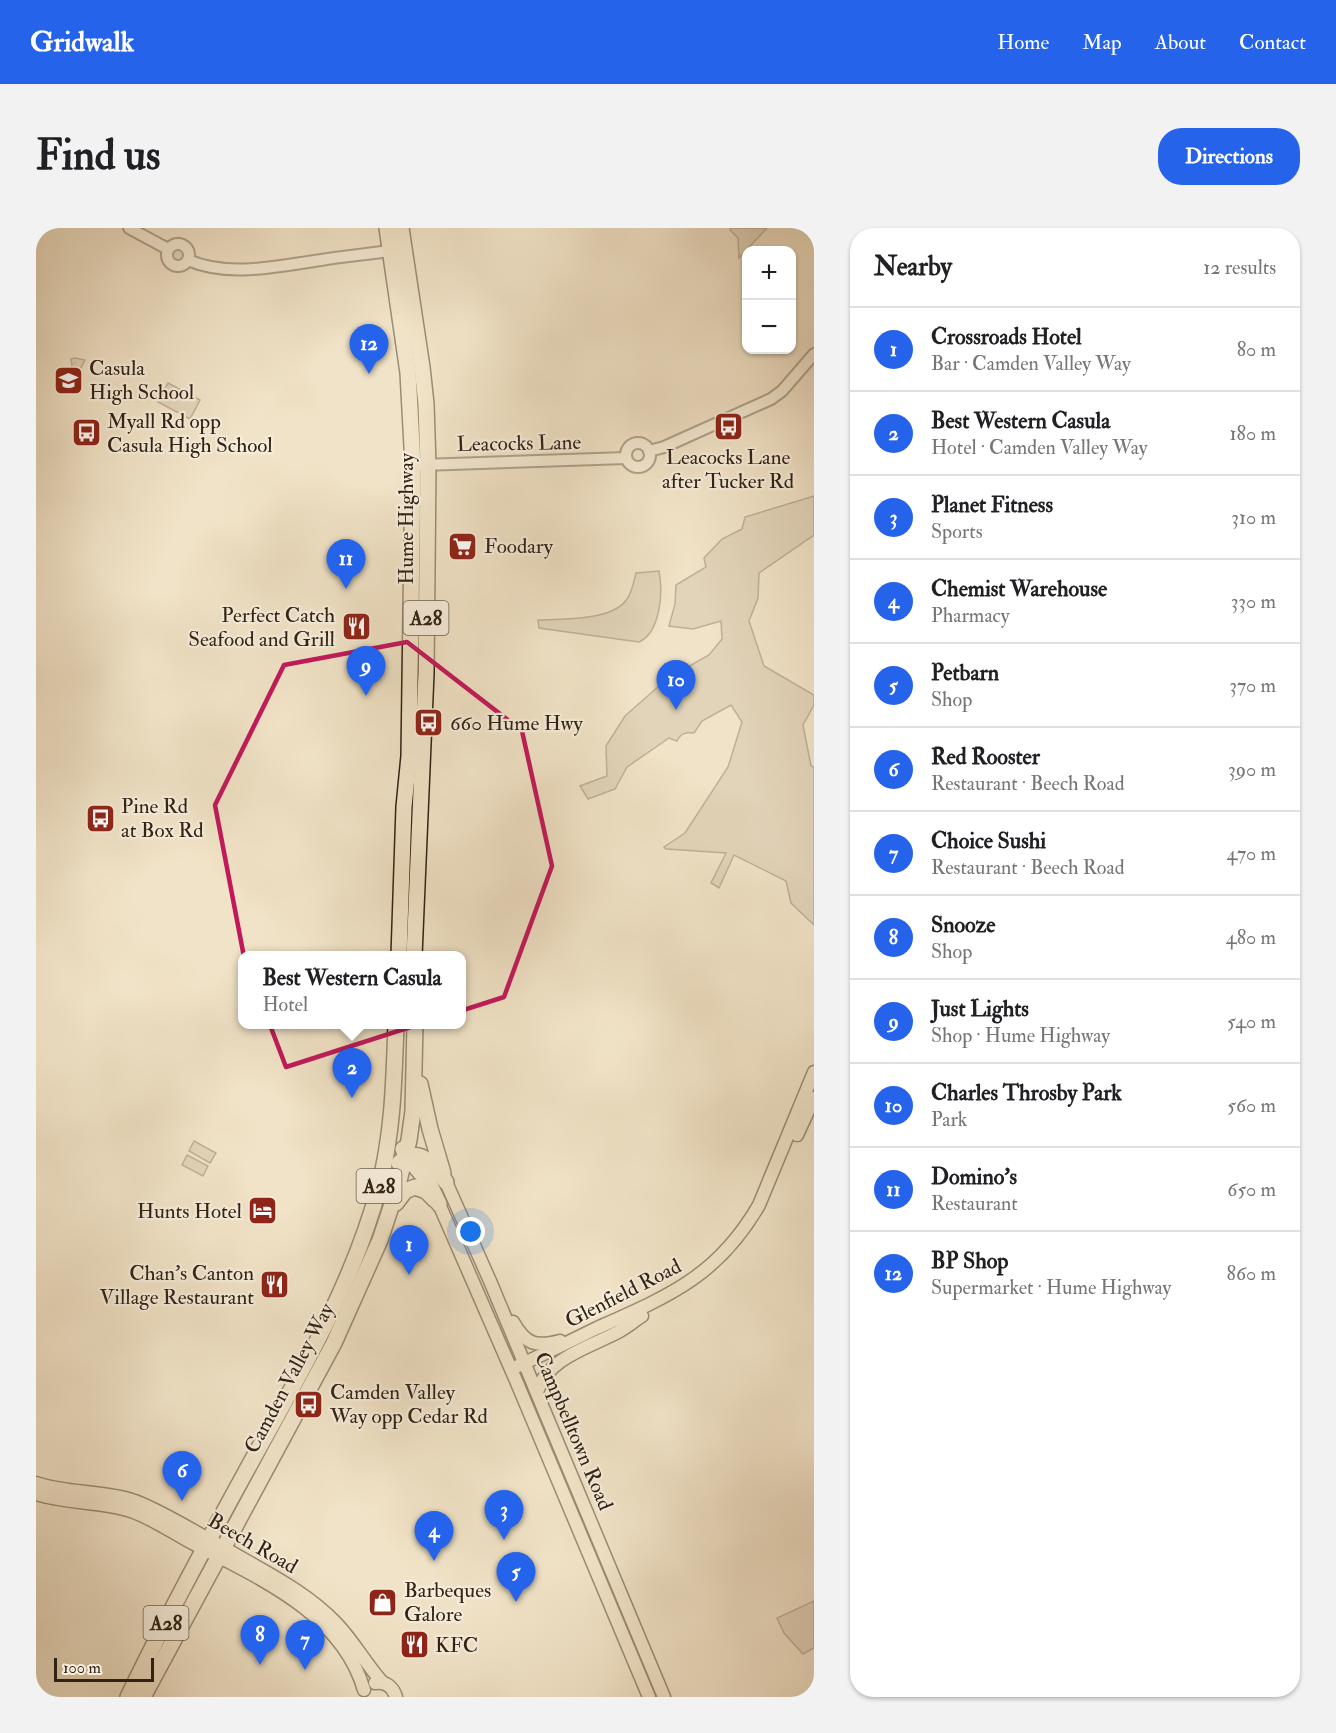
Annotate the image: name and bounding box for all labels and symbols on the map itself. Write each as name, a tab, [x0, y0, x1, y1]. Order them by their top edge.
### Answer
pin: 12	[350, 324, 388, 374]
place label: Casula High School	[89, 355, 195, 406]
school or university icon: Casula High School	[52, 364, 84, 396]
place label: Myall Rd opp Casula High School	[107, 408, 273, 459]
bus stop icon: Leacocks Lane after Tucker Rd	[712, 410, 744, 442]
bus stop icon: Myall Rd opp Casula High School	[70, 417, 102, 449]
street label: Leacocks Lane	[457, 429, 582, 458]
place label: Leacocks Lane after Tucker Rd	[662, 444, 795, 495]
street label: Hume Highway	[393, 452, 420, 585]
supermarket icon: Foodary	[447, 530, 479, 562]
place label: Foodary	[484, 533, 554, 560]
pin: 11	[326, 540, 366, 589]
road number: A28	[404, 601, 448, 635]
place label: Perfect Catch Seafood and Grill	[188, 602, 336, 653]
restaurant icon: Perfect Catch Seafood and Grill	[340, 611, 372, 643]
pin: 9	[346, 646, 386, 696]
pin: 10	[656, 660, 696, 710]
bus stop icon: 660 Hume Hwy	[413, 707, 445, 739]
place label: 660 Hume Hwy	[450, 710, 583, 737]
place label: Pine Rd at Box Rd	[121, 793, 204, 844]
bus stop icon: Pine Rd at Box Rd	[84, 802, 116, 834]
pin: 2	[332, 1048, 372, 1098]
road number: A28	[356, 1169, 402, 1203]
hotel icon: Hunts Hotel	[247, 1195, 279, 1227]
place label: Hunts Hotel	[137, 1198, 243, 1225]
your location	[456, 1217, 485, 1246]
pin: 1	[390, 1226, 428, 1275]
street label: Glenfield Road	[561, 1252, 686, 1334]
place label: Chan's Canton Village Restaurant	[100, 1260, 254, 1311]
restaurant icon: Chan's Canton Village Restaurant	[259, 1269, 291, 1301]
street label: Camden Valley Way	[238, 1298, 341, 1458]
street label: Campbelltown Road	[528, 1348, 619, 1515]
place label: Camden Valley Way opp Cedar Rd	[329, 1379, 489, 1430]
bus stop icon: Camden Valley Way opp Cedar Rd	[293, 1388, 325, 1420]
pin: 6	[162, 1452, 202, 1501]
pin: 3	[484, 1490, 524, 1540]
street label: Beech Road	[203, 1507, 303, 1580]
pin: 4	[414, 1512, 454, 1561]
pin: 5	[496, 1552, 536, 1602]
place label: Barbeques Galore	[404, 1577, 491, 1628]
shop icon: Barbeques Galore	[367, 1586, 399, 1618]
road number: A28	[144, 1606, 188, 1640]
pin: 8	[240, 1616, 280, 1665]
pin: 7	[286, 1620, 324, 1670]
restaurant icon: KFC	[398, 1629, 430, 1661]
place label: KFC	[435, 1632, 478, 1659]
scale bar	[54, 1655, 154, 1682]

